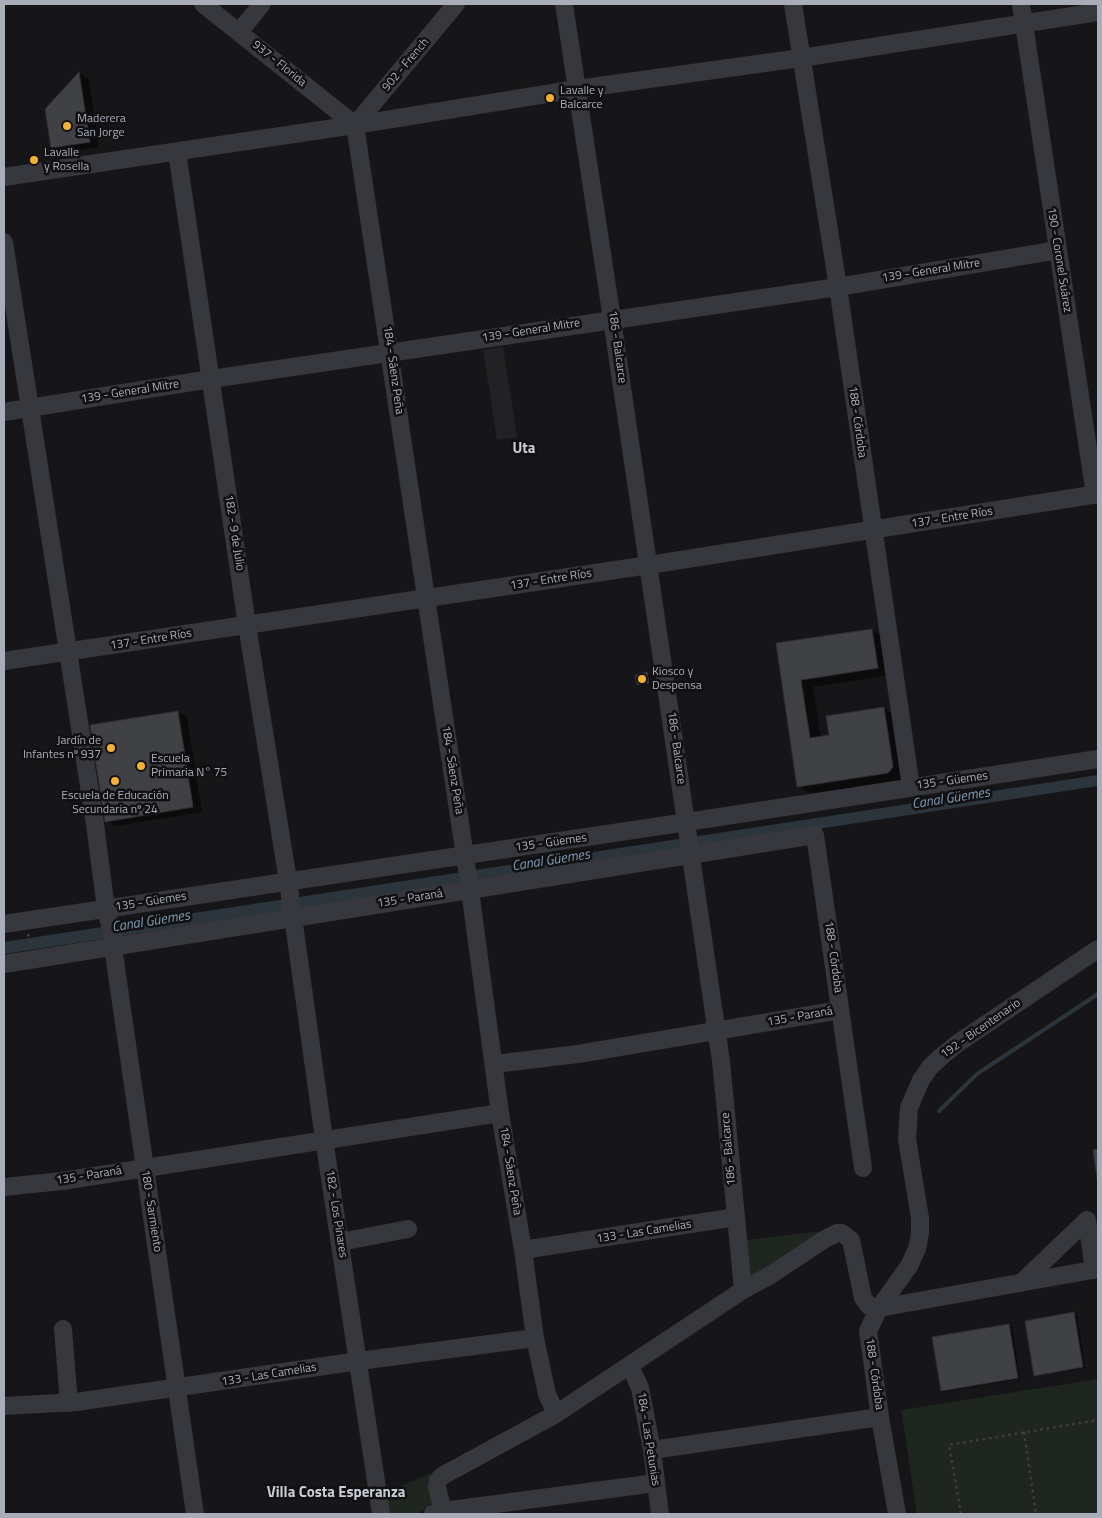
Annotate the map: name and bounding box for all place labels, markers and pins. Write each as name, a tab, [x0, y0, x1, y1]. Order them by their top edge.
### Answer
place label: Lavalle y Balcarce	[560, 84, 603, 112]
marker: Lavalle y Balcarce	[544, 92, 556, 104]
place label: Maderera San Jorge	[77, 112, 126, 140]
marker: Maderera San Jorge	[61, 120, 73, 132]
place label: Lavalle y Rosella	[44, 146, 89, 174]
marker: Lavalle y Rosella	[28, 154, 40, 166]
place label: Kiosco y Despensa	[652, 665, 702, 693]
marker: Kiosco y Despensa	[636, 673, 648, 685]
place label: Jardín de Infantes nº 937	[23, 734, 101, 762]
marker: Jardín de Infantes nº 937	[105, 742, 117, 754]
place label: Escuela Primaria N° 75	[151, 752, 227, 780]
marker: Escuela Primaria N° 75	[135, 760, 147, 772]
marker: Escuela de Educación Secundaria nº 24	[109, 775, 121, 787]
place label: Escuela de Educación Secundaria nº 24	[61, 789, 169, 817]

